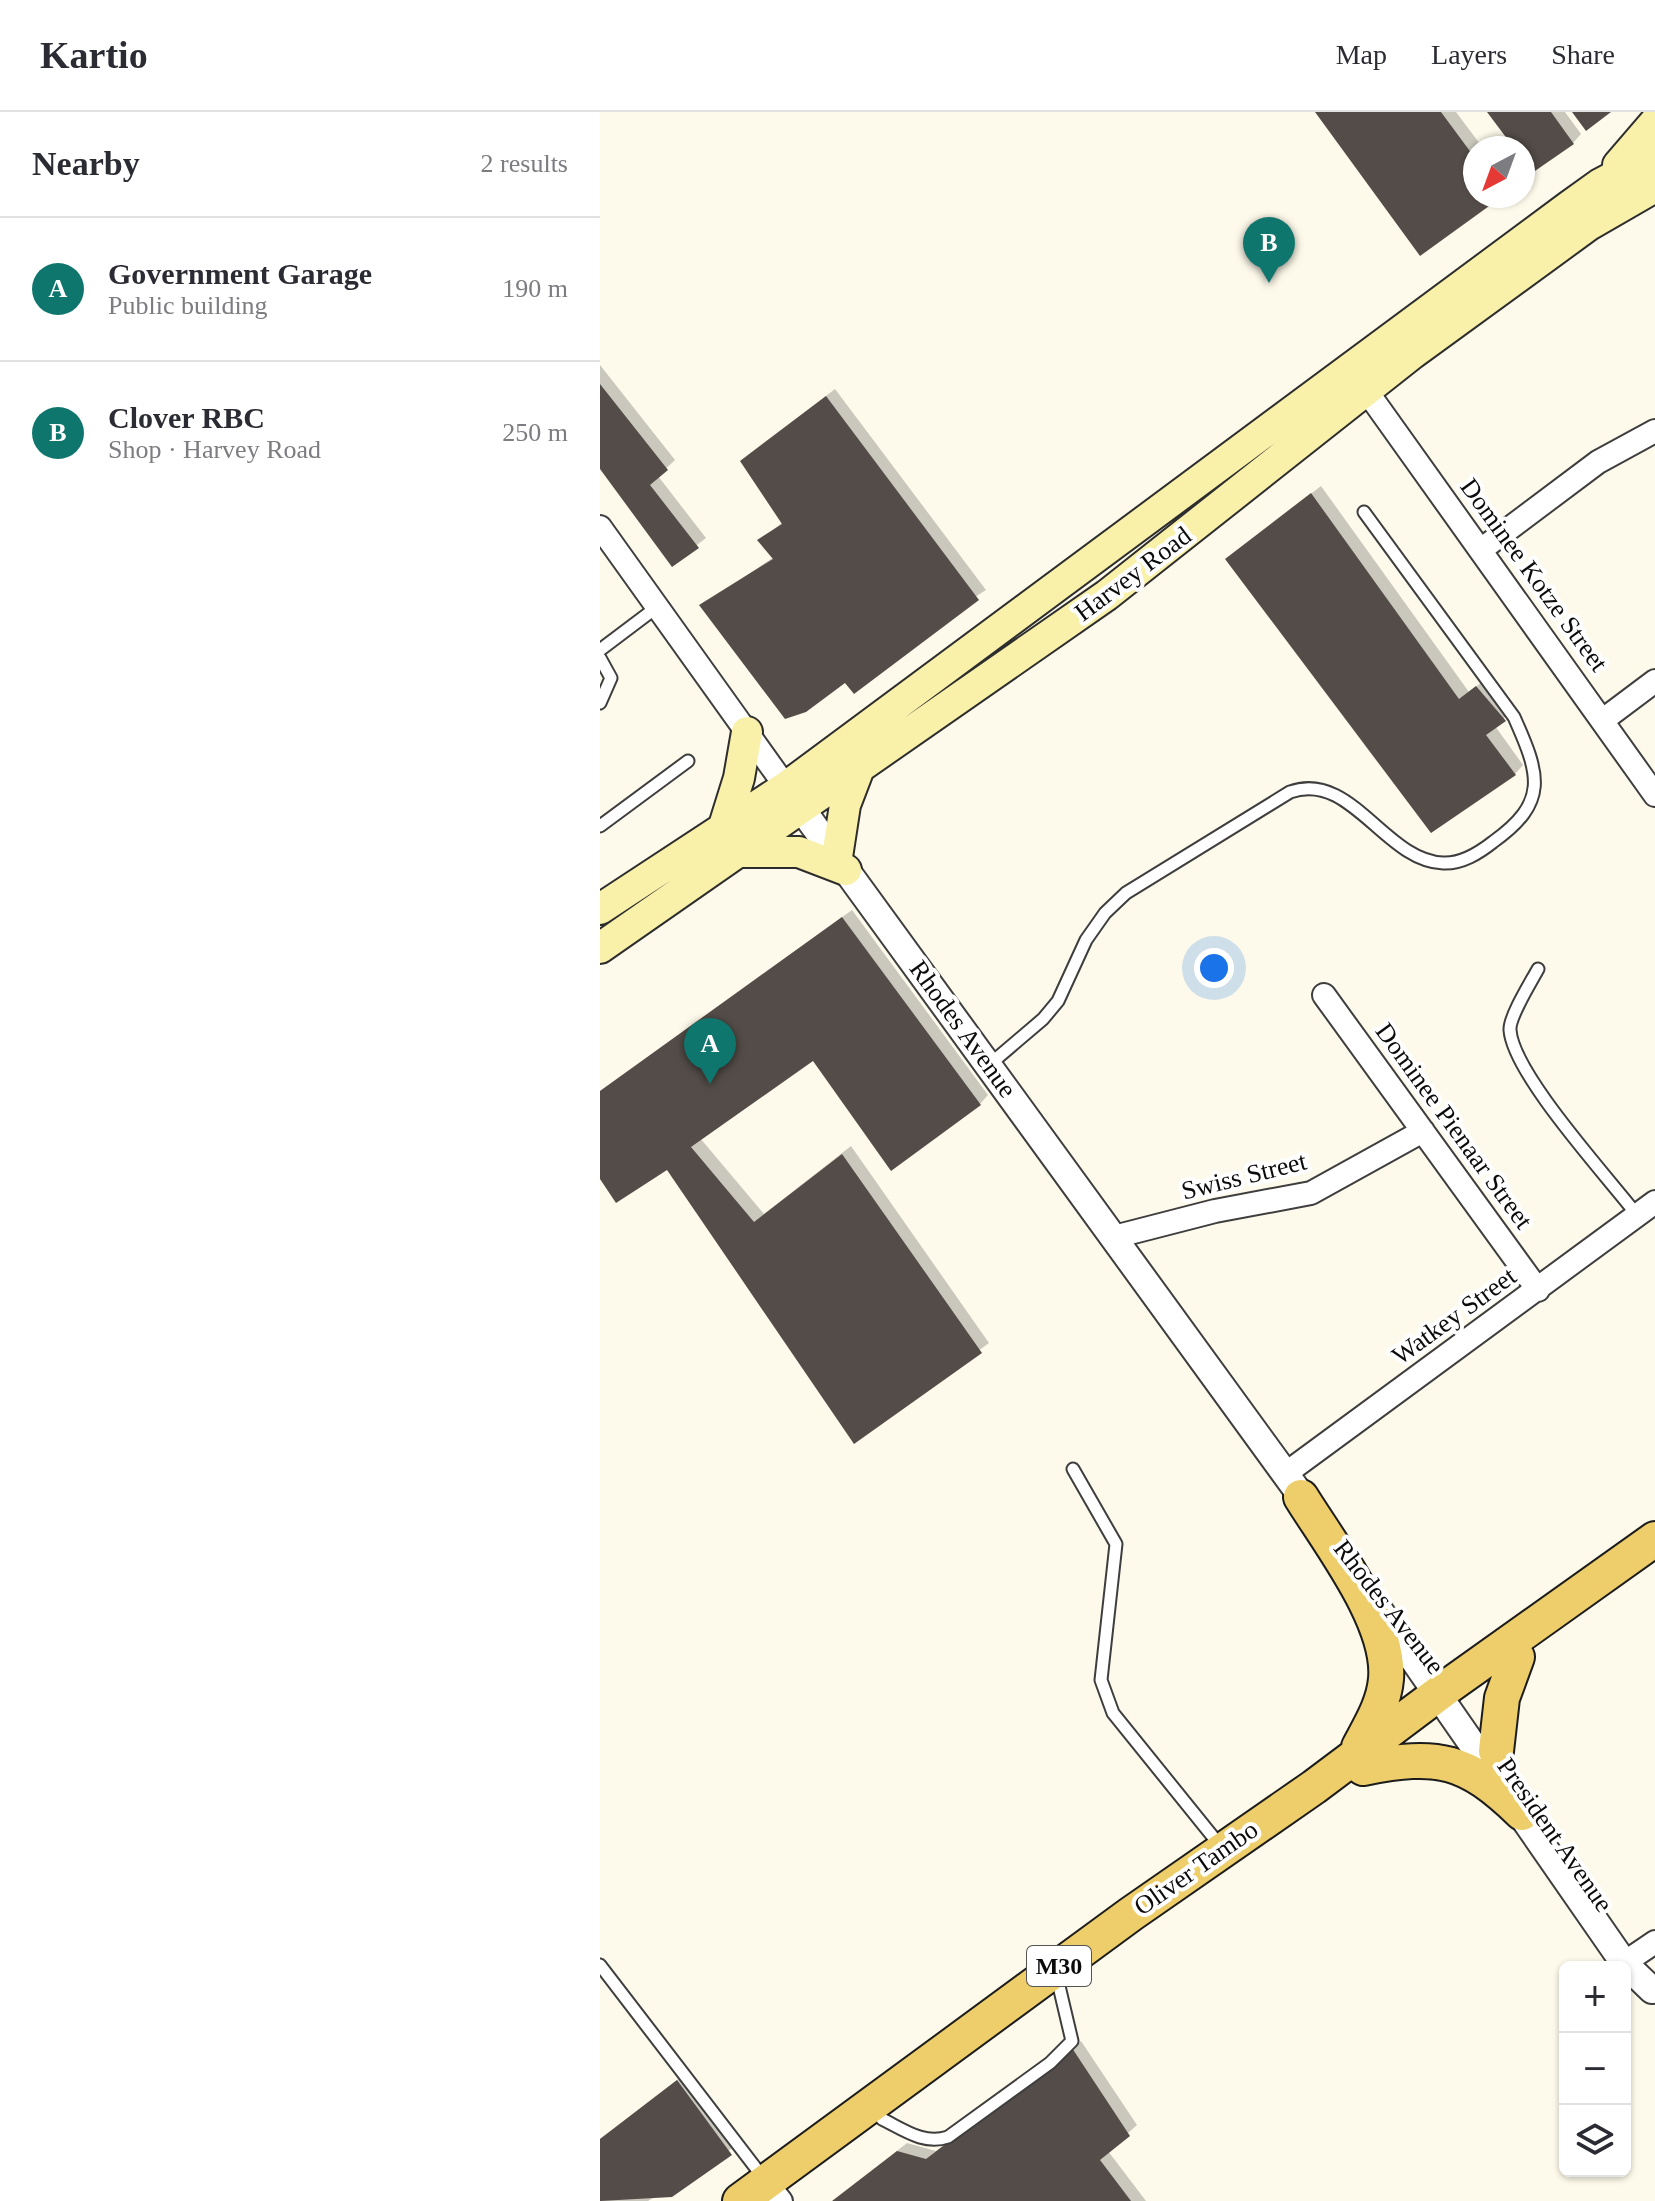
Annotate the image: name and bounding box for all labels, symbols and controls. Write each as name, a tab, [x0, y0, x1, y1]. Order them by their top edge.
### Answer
text: Kartio	[40, 34, 148, 76]
text: Map	[1336, 39, 1387, 70]
text: Layers	[1431, 39, 1507, 70]
text: Share	[1551, 39, 1615, 70]
north arrow	[1463, 136, 1535, 208]
text: Nearby	[32, 145, 140, 182]
text: 2 results	[481, 149, 568, 178]
pin: B	[1243, 217, 1295, 283]
text: Government Garage	[108, 257, 372, 290]
text: A	[49, 274, 67, 303]
text: 190 m	[502, 274, 568, 303]
text: Public building	[108, 291, 268, 320]
text: Clover RBC	[108, 401, 265, 434]
text: B	[49, 418, 67, 447]
text: 250 m	[502, 418, 568, 447]
text: Shop · Harvey Road	[108, 435, 321, 464]
street label: Dominee Kotze Street	[1454, 473, 1614, 678]
street label: Harvey Road	[1069, 521, 1197, 627]
your location	[1194, 948, 1234, 988]
street label: Rhodes Avenue	[904, 955, 1022, 1103]
pin: A	[684, 1018, 736, 1084]
street label: Dominee Pienaar Street	[1370, 1018, 1539, 1235]
street label: Swiss Street	[1178, 1146, 1310, 1206]
street label: Watkey Street	[1386, 1261, 1522, 1371]
street label: Rhodes Avenue	[1328, 1534, 1450, 1680]
street label: President Avenue	[1491, 1753, 1619, 1917]
street label: Oliver Tambo	[1129, 1815, 1263, 1921]
road number: M30	[1027, 1946, 1091, 1986]
map controls	[1559, 1961, 1631, 2177]
button: +	[1559, 1961, 1631, 2033]
button: −	[1559, 2033, 1631, 2105]
button: layers	[1559, 2105, 1631, 2177]

